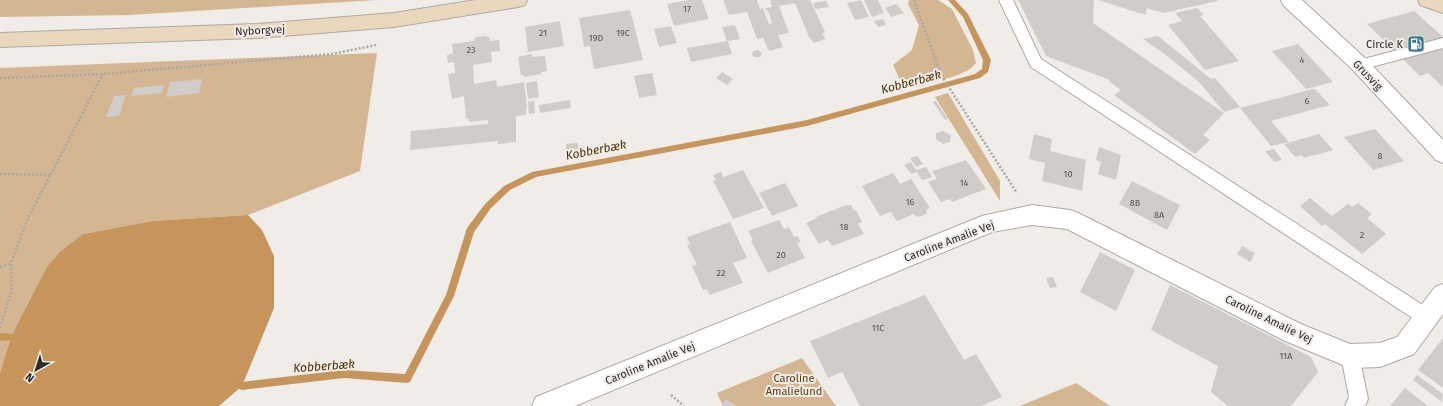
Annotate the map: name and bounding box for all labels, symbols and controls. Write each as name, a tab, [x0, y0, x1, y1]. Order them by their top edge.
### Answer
house number: 17	[683, 4, 691, 14]
street label: Nyborgvej	[235, 23, 285, 38]
house number: 21	[539, 28, 547, 38]
house number: 19C	[616, 28, 630, 38]
house number: 19D	[589, 33, 603, 43]
fuel station icon: Circle K	[1406, 34, 1426, 54]
place label: Circle K	[1366, 38, 1404, 51]
house number: 23	[467, 45, 475, 55]
house number: 4	[1300, 55, 1305, 65]
street label: Grusvig	[1350, 58, 1385, 93]
water label: Kobberbæk	[879, 67, 943, 97]
house number: 6	[1305, 96, 1310, 106]
water label: Kobberbæk	[564, 137, 628, 163]
house number: 8	[1378, 151, 1383, 161]
house number: 10	[1064, 169, 1072, 179]
house number: 14	[960, 178, 969, 188]
house number: 16	[906, 197, 915, 207]
house number: 8B	[1130, 198, 1141, 208]
house number: 8A	[1154, 210, 1165, 220]
street label: Caroline Amalie Vej	[902, 218, 996, 265]
house number: 18	[840, 222, 848, 232]
house number: 2	[1360, 230, 1364, 240]
house number: 20	[776, 250, 786, 260]
house number: 22	[717, 268, 725, 278]
street label: Caroline Amalie Vej	[1223, 293, 1315, 346]
house number: 11C	[872, 323, 884, 333]
street label: Caroline Amalie Vej	[603, 339, 697, 387]
north arrow	[16, 350, 56, 390]
house number: 11A	[1280, 351, 1293, 361]
water label: Kobberbæk	[293, 357, 356, 375]
text: N	[23, 370, 37, 385]
park label: Caroline Amalielund	[766, 372, 822, 398]

